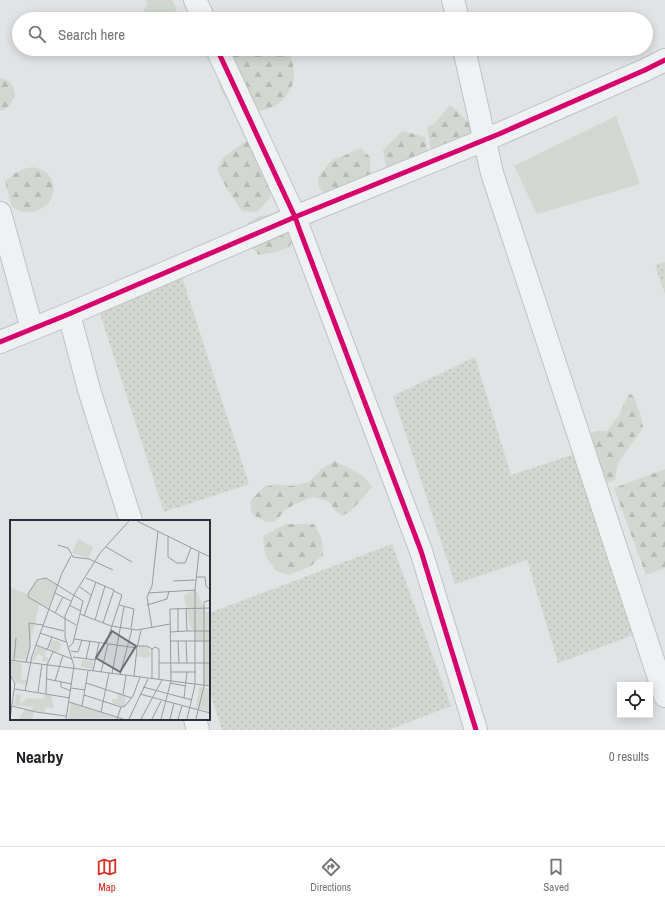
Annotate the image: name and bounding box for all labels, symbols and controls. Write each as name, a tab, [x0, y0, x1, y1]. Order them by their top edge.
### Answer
search box	[12, 12, 653, 56]
icon: search	[26, 23, 48, 45]
text: Search here	[58, 24, 125, 45]
inset map	[10, 520, 210, 720]
map controls	[617, 682, 653, 718]
button: locate	[617, 682, 653, 718]
text: Nearby	[16, 745, 63, 768]
text: 0 results	[609, 748, 649, 765]
tab: Map	[96, 856, 118, 894]
tab: Directions	[310, 856, 351, 894]
tab: Saved	[543, 856, 569, 894]

